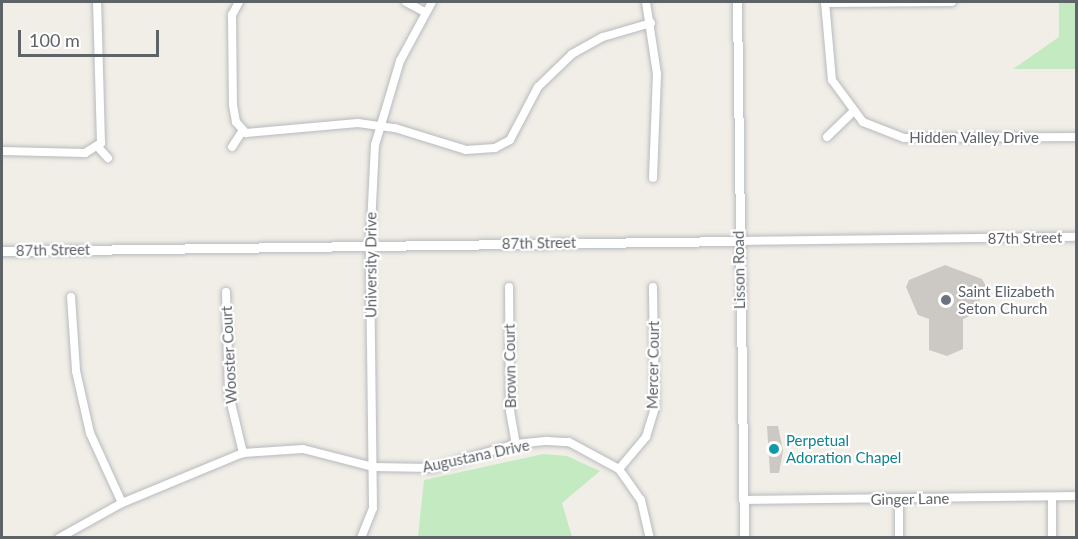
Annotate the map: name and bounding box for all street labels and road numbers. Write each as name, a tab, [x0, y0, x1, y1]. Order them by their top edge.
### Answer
street label: Hidden Valley Drive	[909, 129, 1039, 147]
street label: University Drive	[362, 212, 380, 318]
street label: 87th Street	[988, 228, 1062, 248]
street label: Lisson Road	[729, 231, 749, 309]
street label: 87th Street	[502, 233, 576, 253]
street label: 87th Street	[16, 240, 90, 260]
street label: Wooster Court	[217, 305, 241, 405]
street label: Mercer Court	[643, 321, 663, 409]
street label: Brown Court	[500, 324, 520, 408]
street label: Augustana Drive	[421, 436, 531, 476]
street label: Ginger Lane	[870, 489, 950, 509]

